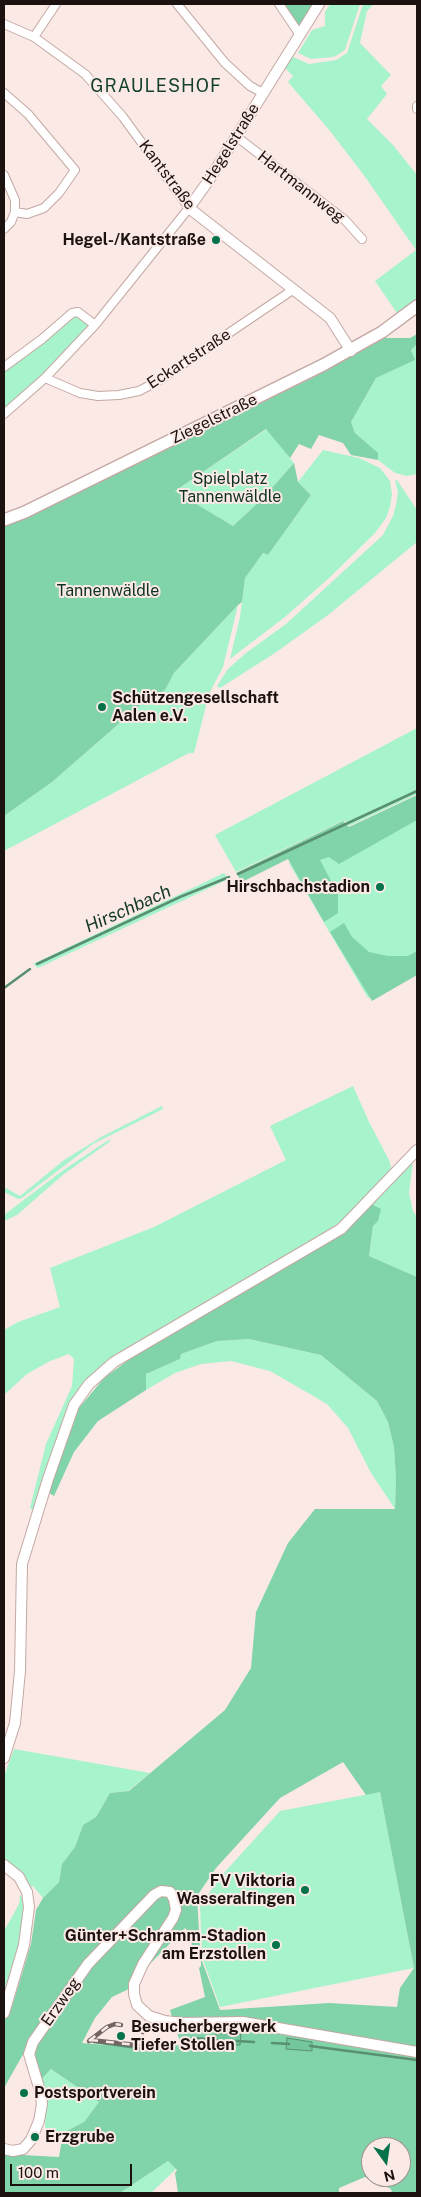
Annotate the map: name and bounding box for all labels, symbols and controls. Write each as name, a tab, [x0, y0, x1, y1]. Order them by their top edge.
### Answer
district label: GRAULESHOF	[89, 75, 223, 97]
street label: Hegelstraße	[198, 100, 264, 188]
street label: Kantstraße	[135, 136, 199, 214]
street label: Hartmannweg	[254, 147, 348, 227]
place label: Hegel-/Kantstraße	[62, 230, 206, 250]
marker: Hegel-/Kantstraße	[210, 234, 222, 246]
street label: Eckartstraße	[144, 325, 234, 393]
street label: Ziegelstraße	[168, 390, 260, 448]
park label: Spielplatz Tannenwäldle	[179, 469, 281, 507]
park label: Tannenwäldle	[57, 581, 159, 601]
place label: Schützengesellschaft Aalen e.V.	[112, 688, 279, 726]
marker: Schützengesellschaft Aalen e.V.	[96, 701, 108, 713]
place label: Hirschbachstadion	[226, 877, 370, 897]
water label: Hirschbach	[81, 880, 175, 938]
marker: Hirschbachstadion	[374, 881, 386, 893]
place label: FV Viktoria Wasseralfingen	[176, 1871, 295, 1909]
marker: FV Viktoria Wasseralfingen	[299, 1884, 311, 1896]
place label: Günter+Schramm-Stadion am Erzstollen	[65, 1926, 266, 1964]
marker: Günter+Schramm-Stadion am Erzstollen	[270, 1939, 282, 1951]
street label: Erzweg	[37, 1974, 85, 2030]
place label: Besucherbergwerk Tiefer Stollen	[131, 2017, 276, 2055]
marker: Besucherbergwerk Tiefer Stollen	[115, 2030, 127, 2042]
place label: Postsportverein	[34, 2083, 156, 2103]
marker: Postsportverein	[18, 2087, 30, 2099]
place label: Erzgrube	[45, 2127, 115, 2147]
marker: Erzgrube	[29, 2131, 41, 2143]
north arrow	[361, 2137, 411, 2187]
scale bar	[12, 2154, 135, 2186]
text: 100 m	[18, 2164, 59, 2181]
text: N	[382, 2166, 397, 2185]

